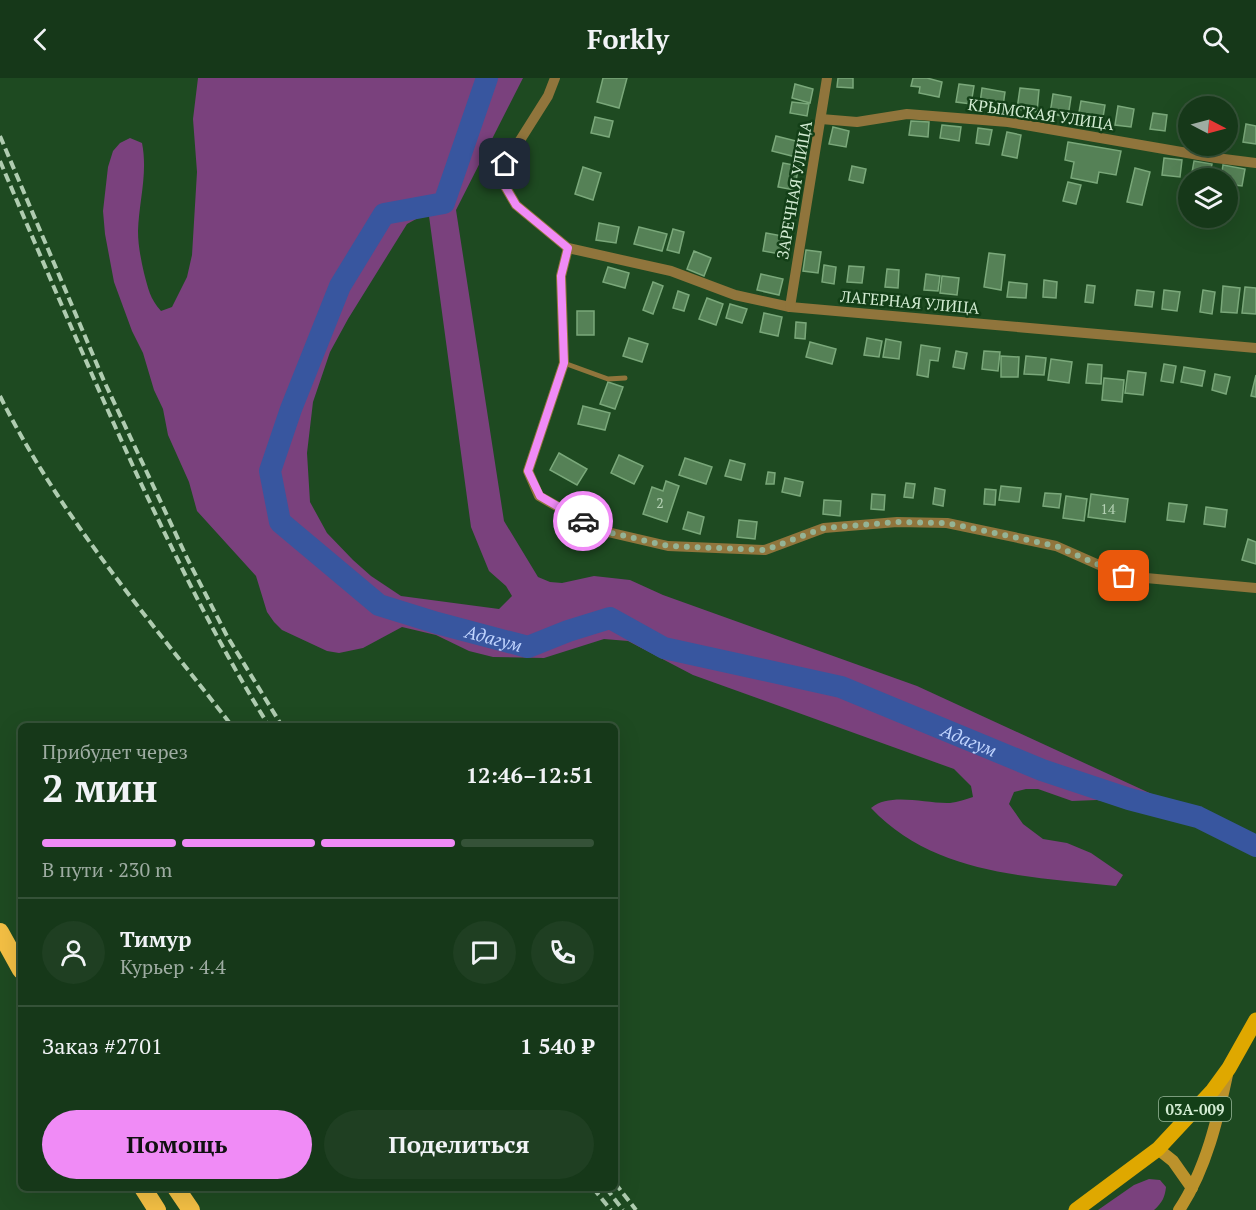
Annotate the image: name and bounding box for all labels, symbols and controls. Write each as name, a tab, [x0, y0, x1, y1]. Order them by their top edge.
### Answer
text: Forkly	[587, 21, 669, 57]
icon: back	[24, 23, 57, 56]
icon: search	[1199, 23, 1232, 56]
street label: КРЫМСКАЯ УЛИЦА	[967, 93, 1115, 135]
north arrow	[1178, 96, 1238, 156]
map controls	[1178, 96, 1238, 228]
street label: ЗАРЕЧНАЯ УЛИЦА	[771, 119, 817, 261]
pin	[479, 138, 530, 189]
icon: home	[488, 147, 521, 180]
button: layers	[1178, 168, 1238, 228]
street label: ЛАГЕРНАЯ УЛИЦА	[839, 285, 981, 319]
courier	[553, 491, 613, 551]
house number: 2	[656, 493, 664, 512]
house number: 14	[1101, 499, 1116, 518]
icon: car	[567, 505, 600, 538]
pin	[1098, 550, 1149, 601]
icon: bag	[1107, 559, 1140, 592]
water label: Адагум	[462, 619, 525, 657]
water label: Адагум	[937, 717, 1001, 762]
text: Прибудет через	[42, 738, 188, 765]
text: 12:46–12:51	[466, 760, 594, 789]
text: 2 мин	[42, 761, 158, 813]
text: В пути · 230 m	[42, 856, 172, 883]
button: person	[42, 921, 105, 984]
button: chat	[453, 921, 516, 984]
button: phone	[531, 921, 594, 984]
text: Тимур	[120, 924, 191, 953]
text: Курьер · 4.4	[120, 953, 226, 980]
text: Заказ #2701	[42, 1031, 163, 1060]
text: 1 540 ₽	[520, 1031, 594, 1060]
road number: 03А-009	[1159, 1097, 1231, 1121]
button: Помощь	[42, 1110, 312, 1179]
button: Поделиться	[324, 1110, 594, 1179]

